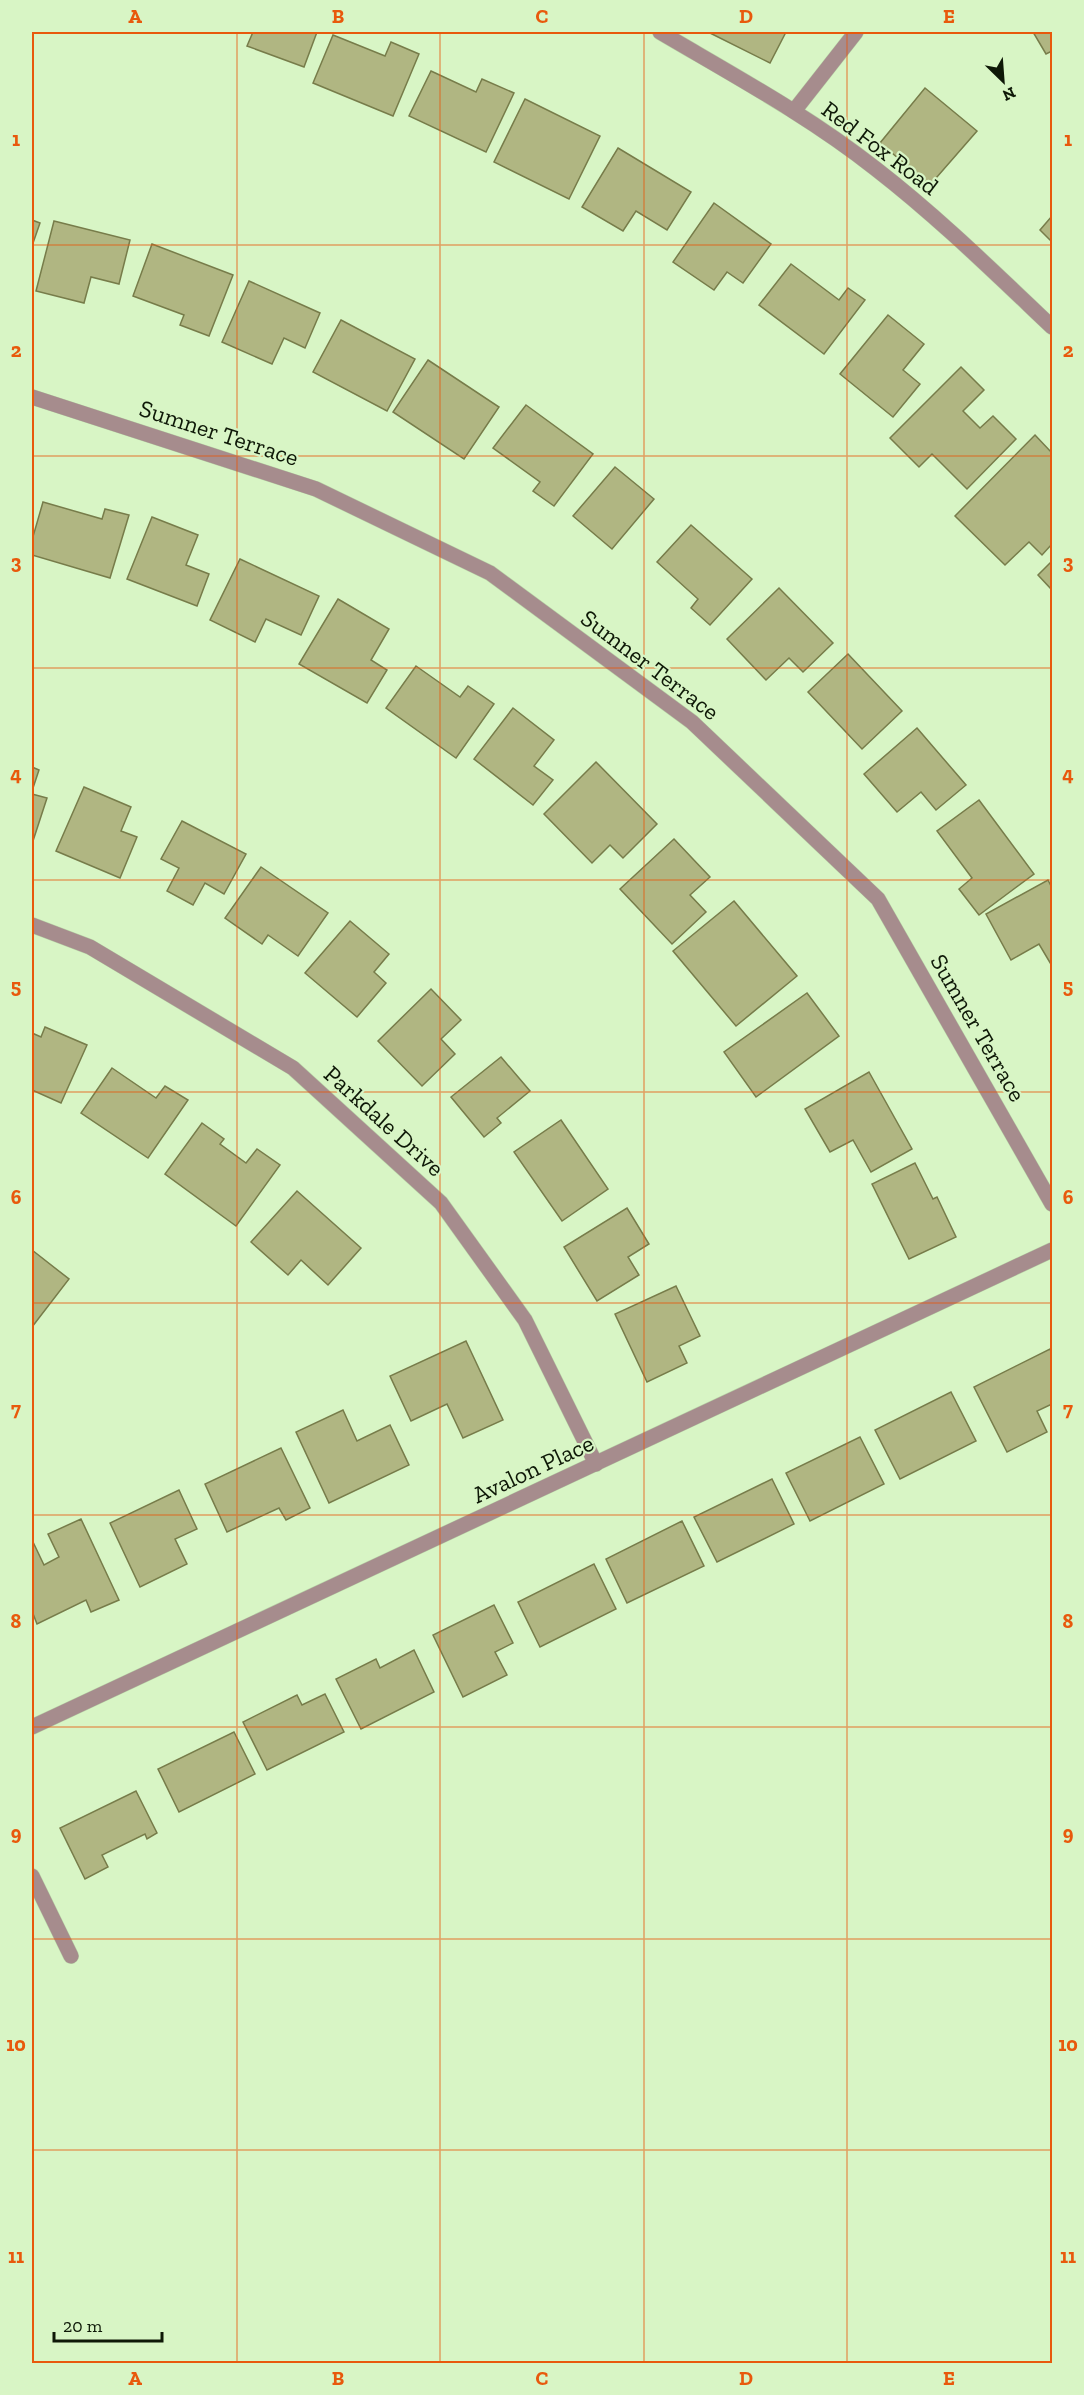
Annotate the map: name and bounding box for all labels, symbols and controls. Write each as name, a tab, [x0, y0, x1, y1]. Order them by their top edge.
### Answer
text: A	[128, 4, 142, 28]
text: B	[332, 4, 344, 28]
text: C	[536, 4, 549, 28]
text: D	[739, 4, 753, 28]
text: E	[943, 4, 955, 28]
north arrow	[973, 51, 1033, 111]
text: N	[1000, 83, 1019, 105]
street label: Red Fox Road	[816, 94, 944, 201]
text: 1	[12, 127, 20, 151]
text: 1	[1064, 127, 1072, 151]
text: 2	[11, 338, 22, 362]
text: 2	[1063, 338, 1074, 362]
street label: Sumner Terrace	[136, 393, 302, 472]
text: 3	[11, 550, 22, 574]
text: 3	[1063, 550, 1074, 574]
street label: Sumner Terrace	[575, 603, 725, 726]
text: 4	[10, 762, 22, 786]
text: 4	[1062, 762, 1074, 786]
street label: Sumner Terrace	[925, 949, 1032, 1107]
text: 5	[11, 974, 21, 998]
text: 5	[1063, 974, 1073, 998]
street label: Parkdale Drive	[318, 1059, 450, 1182]
text: 6	[11, 1185, 22, 1209]
text: 6	[1063, 1185, 1074, 1209]
text: 7	[11, 1397, 21, 1421]
text: 7	[1063, 1397, 1073, 1421]
street label: Avalon Place	[468, 1428, 598, 1509]
text: 8	[11, 1609, 22, 1633]
text: 8	[1063, 1609, 1074, 1633]
text: 9	[11, 1821, 22, 1845]
text: 9	[1063, 1821, 1074, 1845]
text: 10	[6, 2032, 26, 2056]
text: 10	[1058, 2032, 1078, 2056]
text: 11	[8, 2244, 24, 2268]
text: 11	[1060, 2244, 1076, 2268]
scale bar	[54, 2305, 162, 2343]
text: 20 m	[63, 2315, 103, 2337]
text: A	[128, 2366, 142, 2390]
text: B	[332, 2366, 344, 2390]
text: C	[536, 2366, 549, 2390]
text: D	[739, 2366, 753, 2390]
text: E	[943, 2366, 955, 2390]

